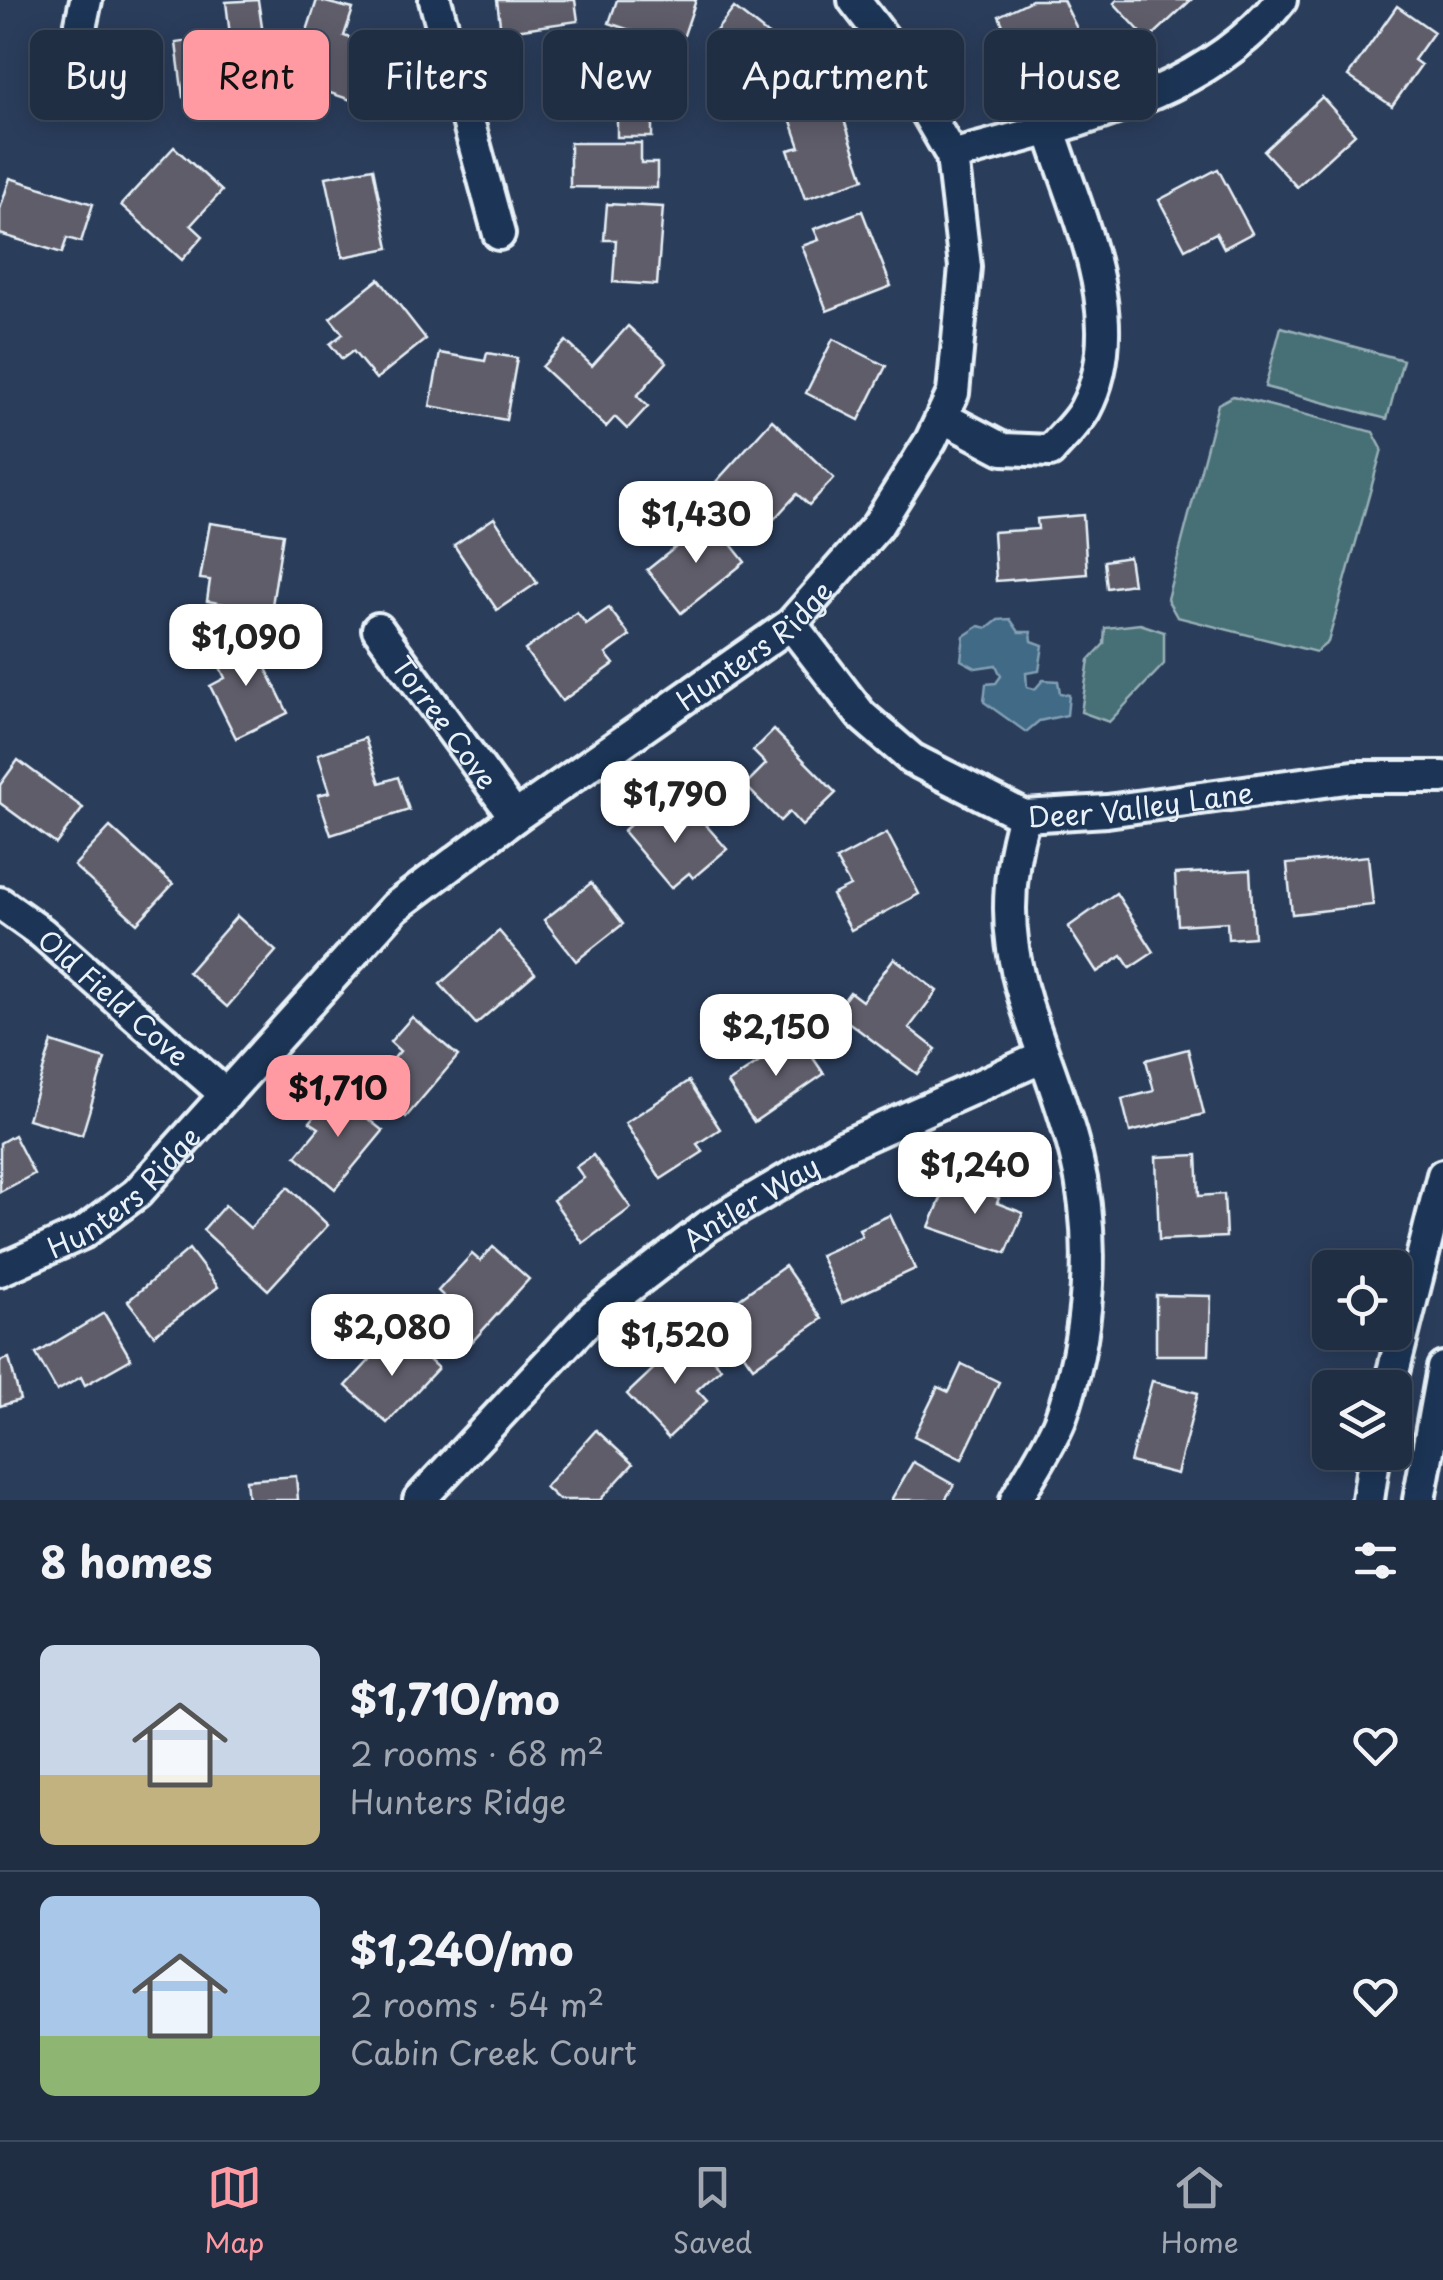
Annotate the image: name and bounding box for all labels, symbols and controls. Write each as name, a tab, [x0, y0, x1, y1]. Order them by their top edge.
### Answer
chip: Buy	[30, 30, 163, 120]
chip: Rent	[183, 30, 329, 120]
chip: Filters	[349, 30, 523, 120]
chip: New	[543, 30, 687, 120]
chip: Apartment	[707, 30, 964, 120]
chip: House	[984, 30, 1156, 120]
pin: $1,430	[615, 481, 777, 566]
text: $1,430	[641, 489, 751, 537]
street label: Hunters Ridge	[667, 570, 842, 720]
pin: $1,090	[165, 604, 327, 689]
text: $1,090	[191, 612, 301, 660]
street label: Torree Cove	[382, 646, 509, 798]
pin: $1,790	[594, 761, 756, 846]
text: $1,790	[623, 769, 727, 817]
street label: Deer Valley Lane	[1027, 770, 1256, 837]
street label: Old Field Cove	[29, 918, 200, 1075]
pin: $2,150	[695, 994, 857, 1079]
text: $2,150	[722, 1002, 830, 1050]
pin: $1,710	[257, 1055, 419, 1140]
text: $1,710	[288, 1063, 388, 1111]
street label: Hunters Ridge	[40, 1116, 210, 1268]
pin: $1,240	[894, 1132, 1056, 1217]
text: $1,240	[920, 1140, 1030, 1188]
street label: Antler Way	[672, 1144, 827, 1260]
map controls	[1312, 1250, 1412, 1470]
button: locate	[1312, 1250, 1412, 1350]
pin: $2,080	[311, 1294, 473, 1379]
text: $2,080	[333, 1302, 451, 1350]
pin: $1,520	[594, 1302, 756, 1387]
text: $1,520	[620, 1310, 730, 1358]
button: layers	[1312, 1370, 1412, 1470]
text: 8 homes	[40, 1529, 213, 1592]
icon: filters	[1348, 1533, 1403, 1588]
text: $1,710/mo	[350, 1666, 560, 1729]
icon: home	[120, 1685, 240, 1805]
icon: heart	[1348, 1718, 1403, 1773]
text: 2 rooms · 68 m²	[350, 1729, 604, 1777]
text: Hunters Ridge	[350, 1777, 566, 1825]
text: $1,240/mo	[350, 1917, 573, 1980]
icon: home	[120, 1936, 240, 2056]
icon: heart	[1348, 1969, 1403, 2024]
text: 2 rooms · 54 m²	[350, 1980, 604, 2028]
text: Cabin Creek Court	[350, 2028, 637, 2076]
tab: Map	[204, 2160, 264, 2263]
tab: Saved	[673, 2160, 752, 2263]
tab: Home	[1161, 2160, 1239, 2263]

